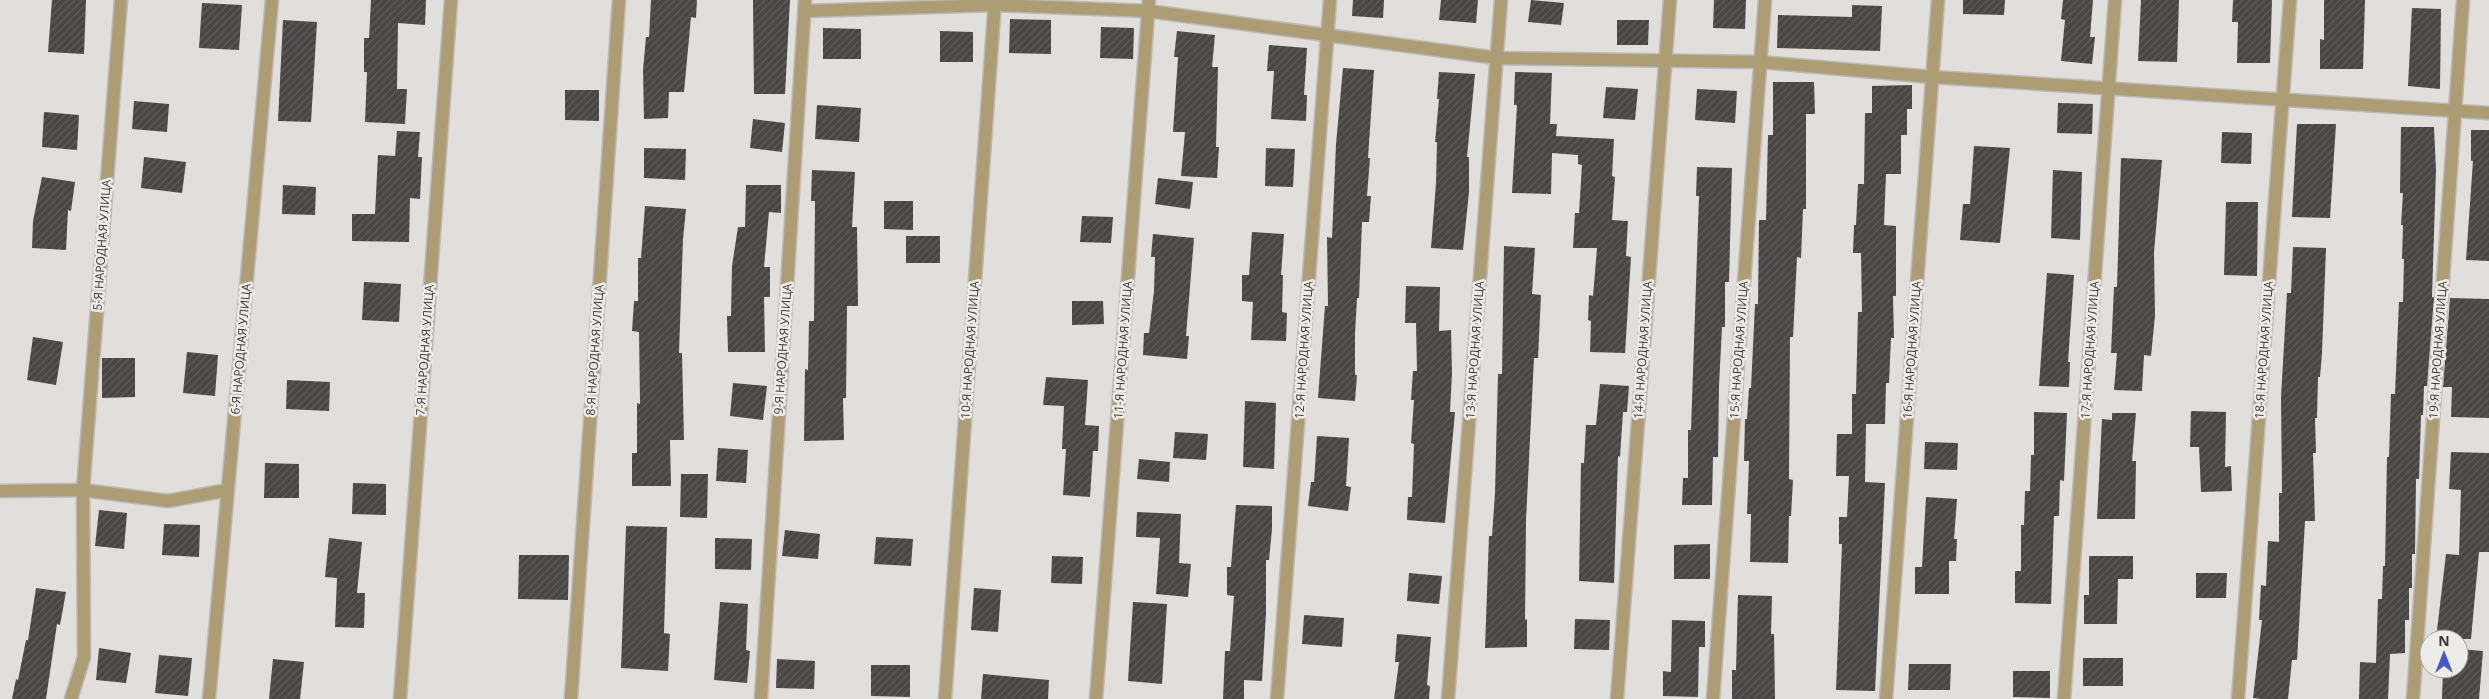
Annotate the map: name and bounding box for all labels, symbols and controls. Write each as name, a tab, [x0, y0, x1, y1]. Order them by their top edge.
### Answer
street label: 5-Я НАРОДНАЯ УЛИЦА	[88, 179, 115, 311]
street label: 10-Я НАРОДНАЯ УЛИЦА	[956, 280, 983, 419]
street label: 11-Я НАРОДНАЯ УЛИЦА	[1109, 280, 1136, 419]
street label: 12-Я НАРОДНАЯ УЛИЦА	[1290, 280, 1317, 419]
street label: 13-Я НАРОДНАЯ УЛИЦА	[1461, 280, 1488, 419]
street label: 14-Я НАРОДНАЯ УЛИЦА	[1629, 280, 1656, 419]
street label: 15-Я НАРОДНАЯ УЛИЦА	[1725, 280, 1752, 419]
street label: 16-Я НАРОДНАЯ УЛИЦА	[1898, 280, 1925, 419]
street label: 17-Я НАРОДНАЯ УЛИЦА	[2076, 280, 2103, 419]
street label: 18-Я НАРОДНАЯ УЛИЦА	[2250, 280, 2277, 419]
street label: 19-Я НАРОДНАЯ УЛИЦА	[2424, 280, 2451, 419]
street label: 6-Я НАРОДНАЯ УЛИЦА	[226, 282, 255, 415]
street label: 9-Я НАРОДНАЯ УЛИЦА	[769, 283, 796, 415]
street label: 7-Я НАРОДНАЯ УЛИЦА	[411, 284, 438, 416]
street label: 8-Я НАРОДНАЯ УЛИЦА	[581, 284, 608, 416]
north arrow	[2419, 629, 2469, 679]
text: N	[2438, 631, 2450, 650]

